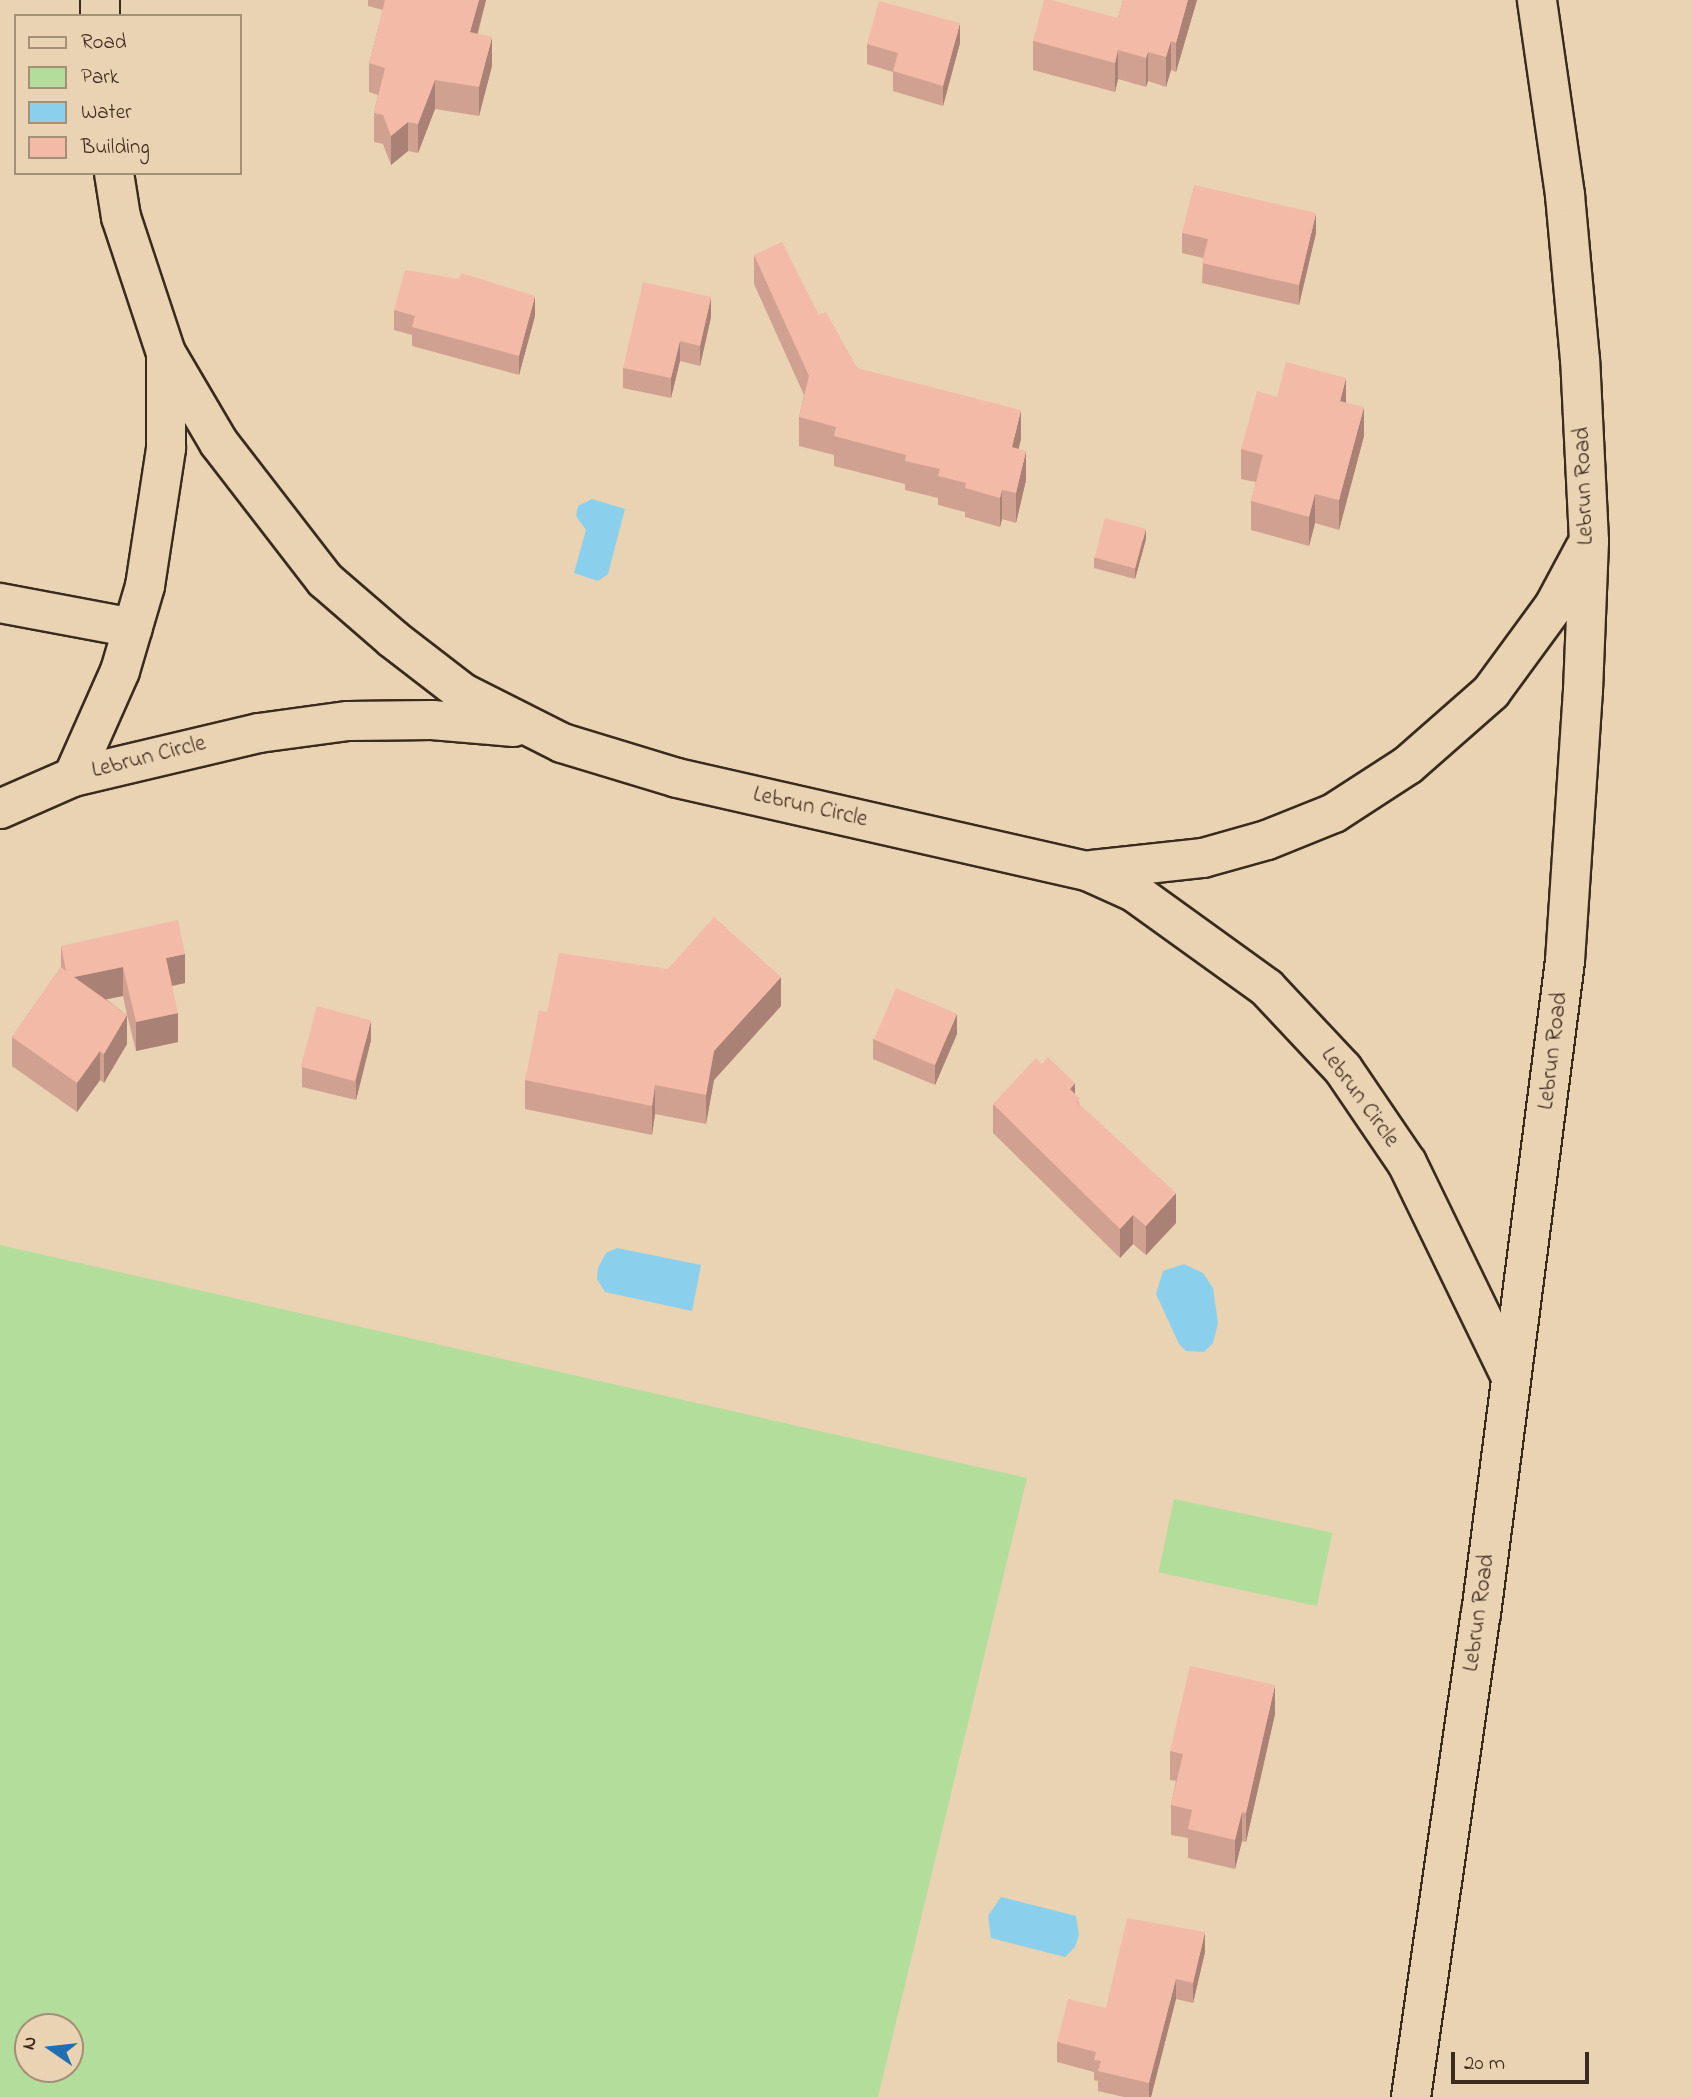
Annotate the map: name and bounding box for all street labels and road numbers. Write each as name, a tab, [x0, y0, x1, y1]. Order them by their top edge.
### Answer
street label: Lebrun Road	[1569, 426, 1601, 546]
street label: Lebrun Circle	[89, 731, 209, 785]
street label: Lebrun Circle	[750, 781, 870, 835]
street label: Lebrun Road	[1533, 991, 1575, 1111]
street label: Lebrun Circle	[1314, 1043, 1404, 1153]
street label: Lebrun Road	[1458, 1553, 1502, 1673]

